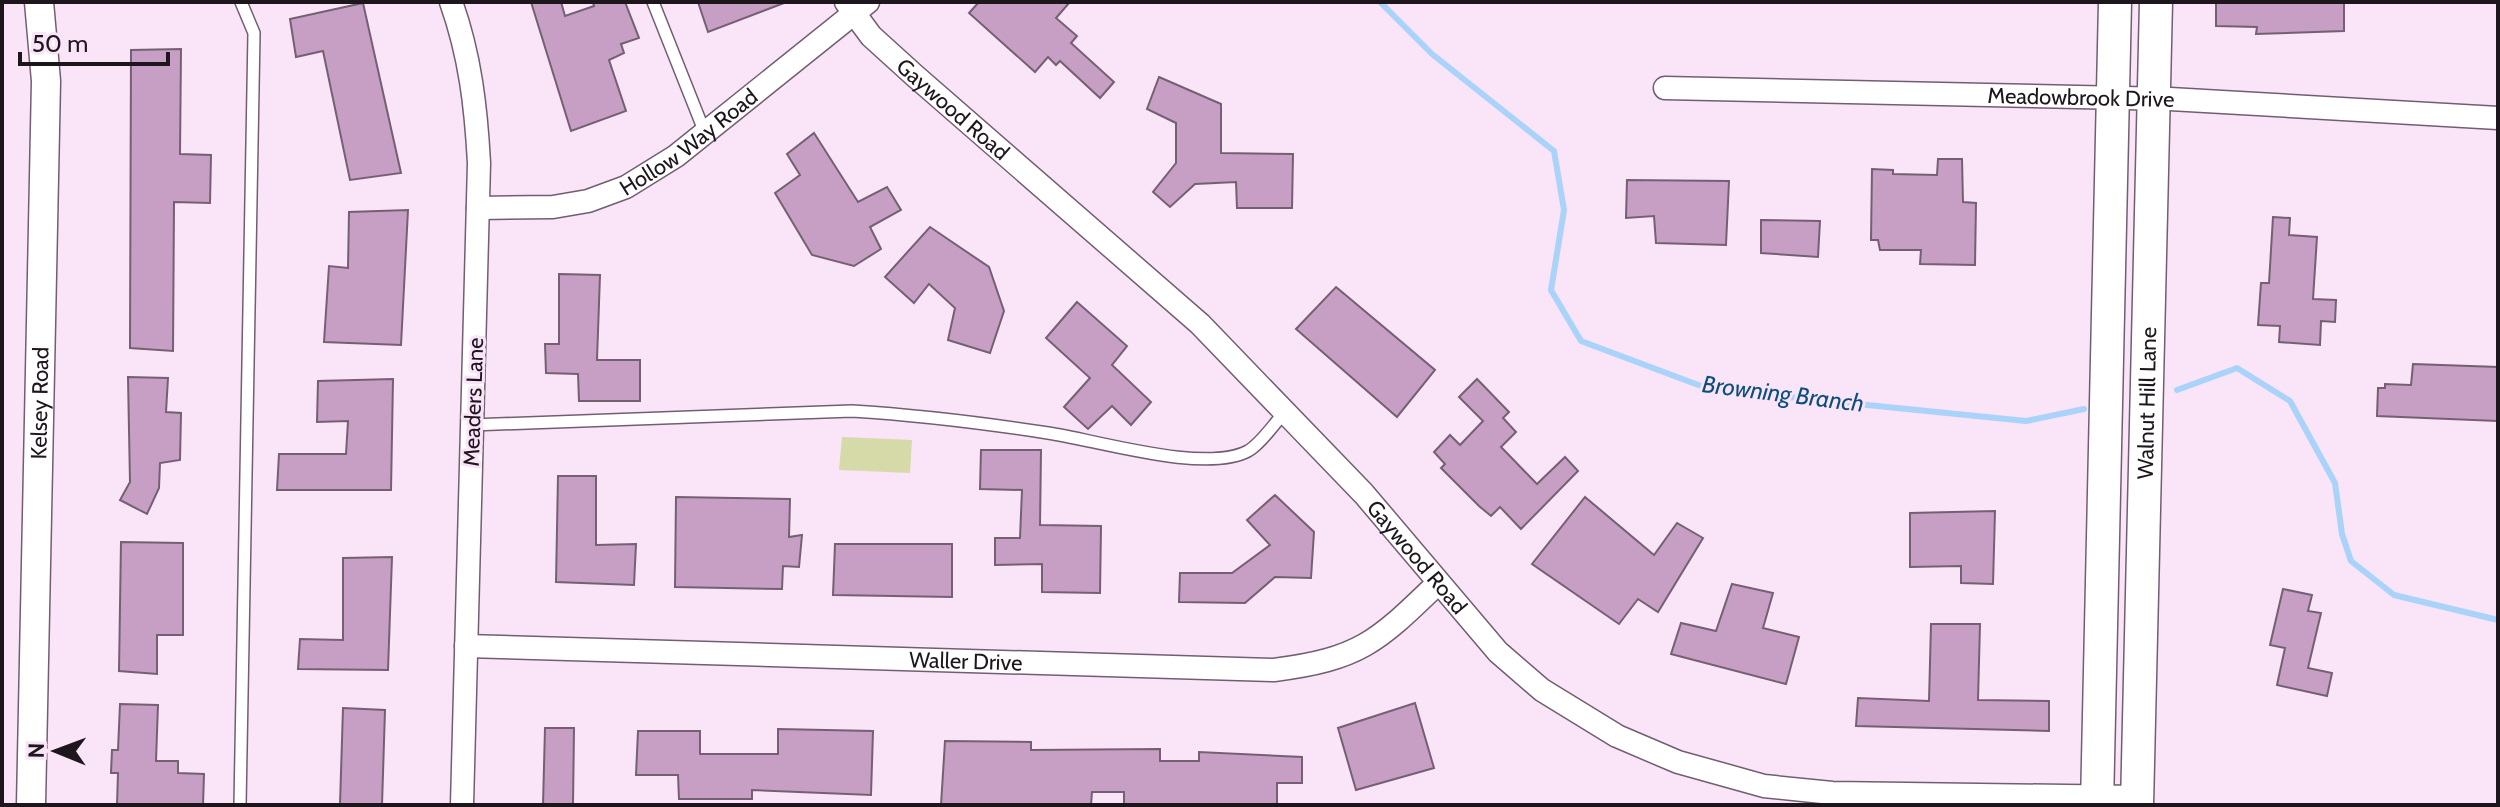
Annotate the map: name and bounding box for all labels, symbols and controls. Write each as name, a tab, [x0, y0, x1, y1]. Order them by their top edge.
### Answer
scale bar	[20, 16, 168, 66]
text: 50 m	[32, 29, 88, 58]
street label: Gaywood Road	[891, 53, 1015, 166]
street label: Meadowbrook Drive	[1987, 82, 2175, 113]
street label: Hollow Way Road	[615, 83, 763, 202]
street label: Walnut Hill Lane	[2132, 327, 2162, 480]
street label: Meaders Lane	[458, 337, 489, 467]
street label: Kelsey Road	[25, 347, 54, 460]
water label: Browning Branch	[1701, 369, 1866, 418]
street label: Gaywood Road	[1361, 495, 1473, 620]
street label: Waller Drive	[909, 646, 1023, 677]
north arrow	[16, 711, 96, 791]
text: N	[23, 743, 50, 759]

